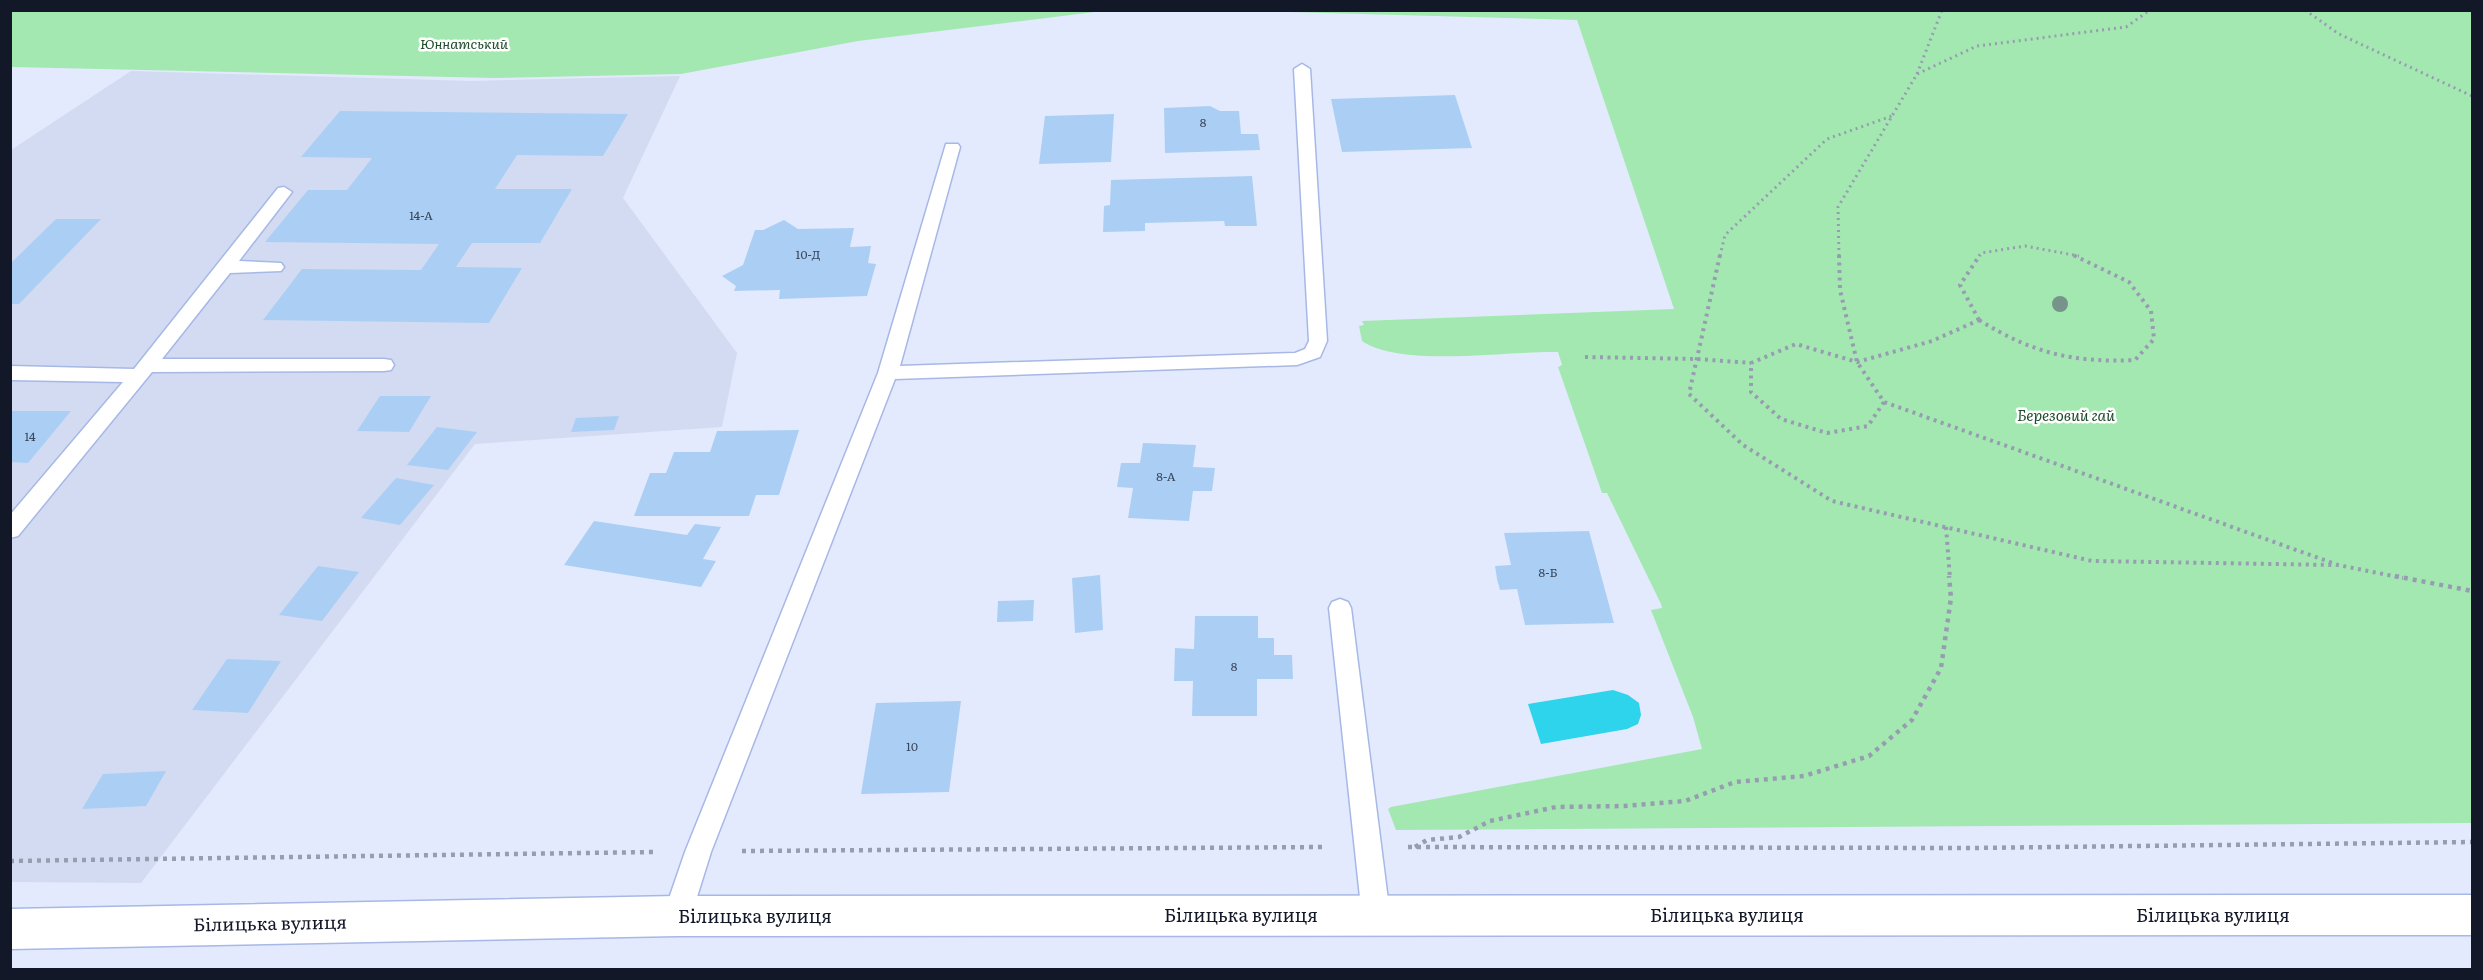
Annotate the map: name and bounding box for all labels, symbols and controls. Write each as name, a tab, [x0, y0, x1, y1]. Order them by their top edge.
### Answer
park label: Юннатський	[420, 33, 509, 53]
house number: 8	[1200, 113, 1207, 131]
house number: 14-А	[409, 206, 433, 224]
house number: 10-Д	[796, 245, 821, 263]
park label: Березовий гай	[2017, 403, 2115, 426]
house number: 14	[24, 427, 36, 445]
house number: 8-А	[1156, 467, 1176, 485]
house number: 8-Б	[1539, 563, 1557, 581]
house number: 8	[1231, 657, 1238, 675]
house number: 10	[906, 737, 918, 755]
street label: Білицька вулиця	[1164, 901, 1318, 928]
street label: Білицька вулиця	[1650, 901, 1804, 928]
street label: Білицька вулиця	[2136, 901, 2290, 928]
street label: Білицька вулиця	[678, 902, 832, 929]
street label: Білицька вулиця	[193, 908, 347, 937]

